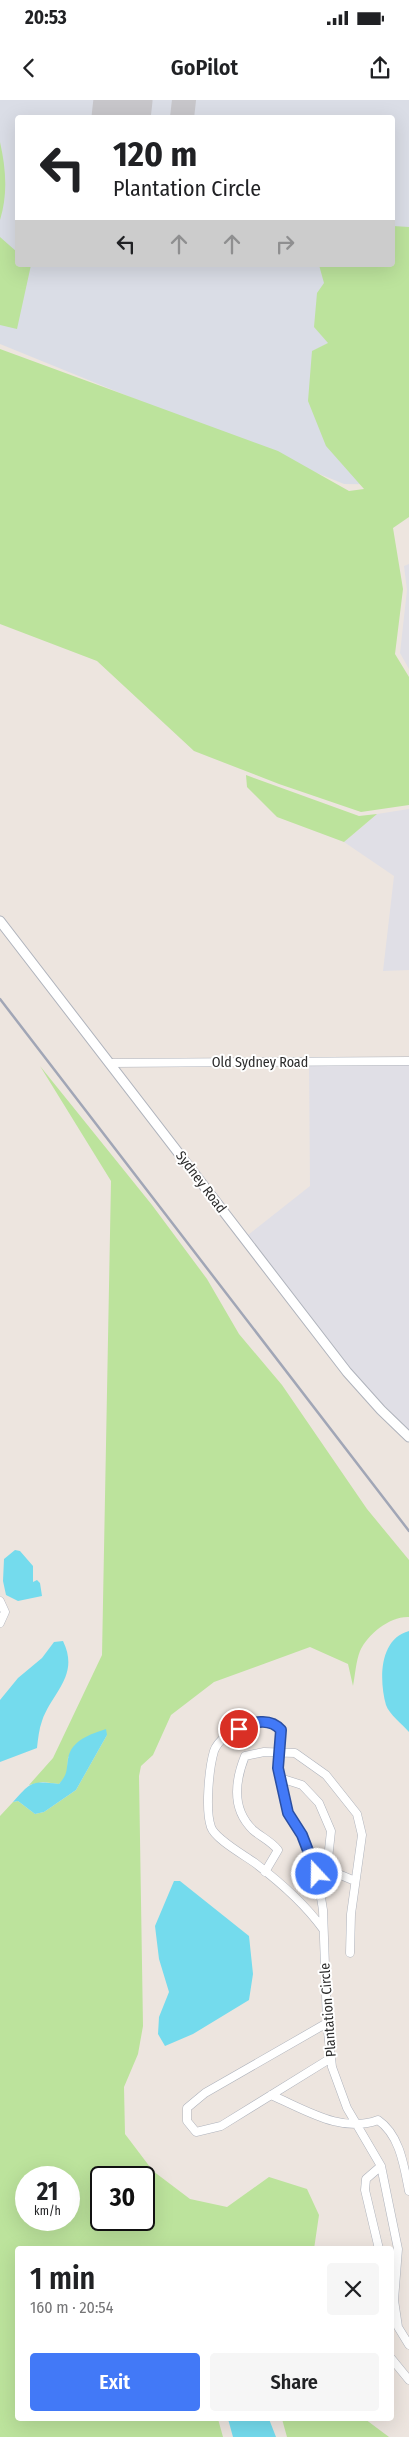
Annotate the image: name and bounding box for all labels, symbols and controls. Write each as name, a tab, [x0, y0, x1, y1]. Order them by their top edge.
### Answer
text: 20:53	[25, 6, 67, 29]
icon: back	[15, 54, 43, 82]
text: GoPilot	[171, 54, 238, 81]
icon: share	[366, 54, 394, 82]
text: 120 m	[113, 133, 197, 175]
icon: left	[30, 135, 95, 200]
text: Plantation Circle	[113, 175, 261, 202]
icon: left	[112, 230, 140, 258]
icon: ahead	[165, 230, 193, 258]
icon: ahead	[218, 230, 246, 258]
icon: right	[271, 230, 299, 258]
street label: Old Sydney Road	[212, 1054, 308, 1071]
street label: Sydney Road	[172, 1148, 230, 1216]
pin	[218, 1708, 260, 1750]
icon: arrive	[225, 1715, 253, 1743]
position arrow	[290, 1847, 342, 1899]
street label: Plantation Circle	[316, 1962, 340, 2058]
speed limit sign: 30	[90, 2166, 155, 2231]
text: 21	[37, 2177, 58, 2207]
text: km/h	[34, 2204, 61, 2218]
text: 1 min	[30, 2261, 95, 2297]
button: close	[327, 2263, 379, 2315]
text: 160 m · 20:54	[30, 2298, 113, 2317]
button: Exit	[30, 2353, 200, 2411]
button: Share	[210, 2353, 379, 2411]

